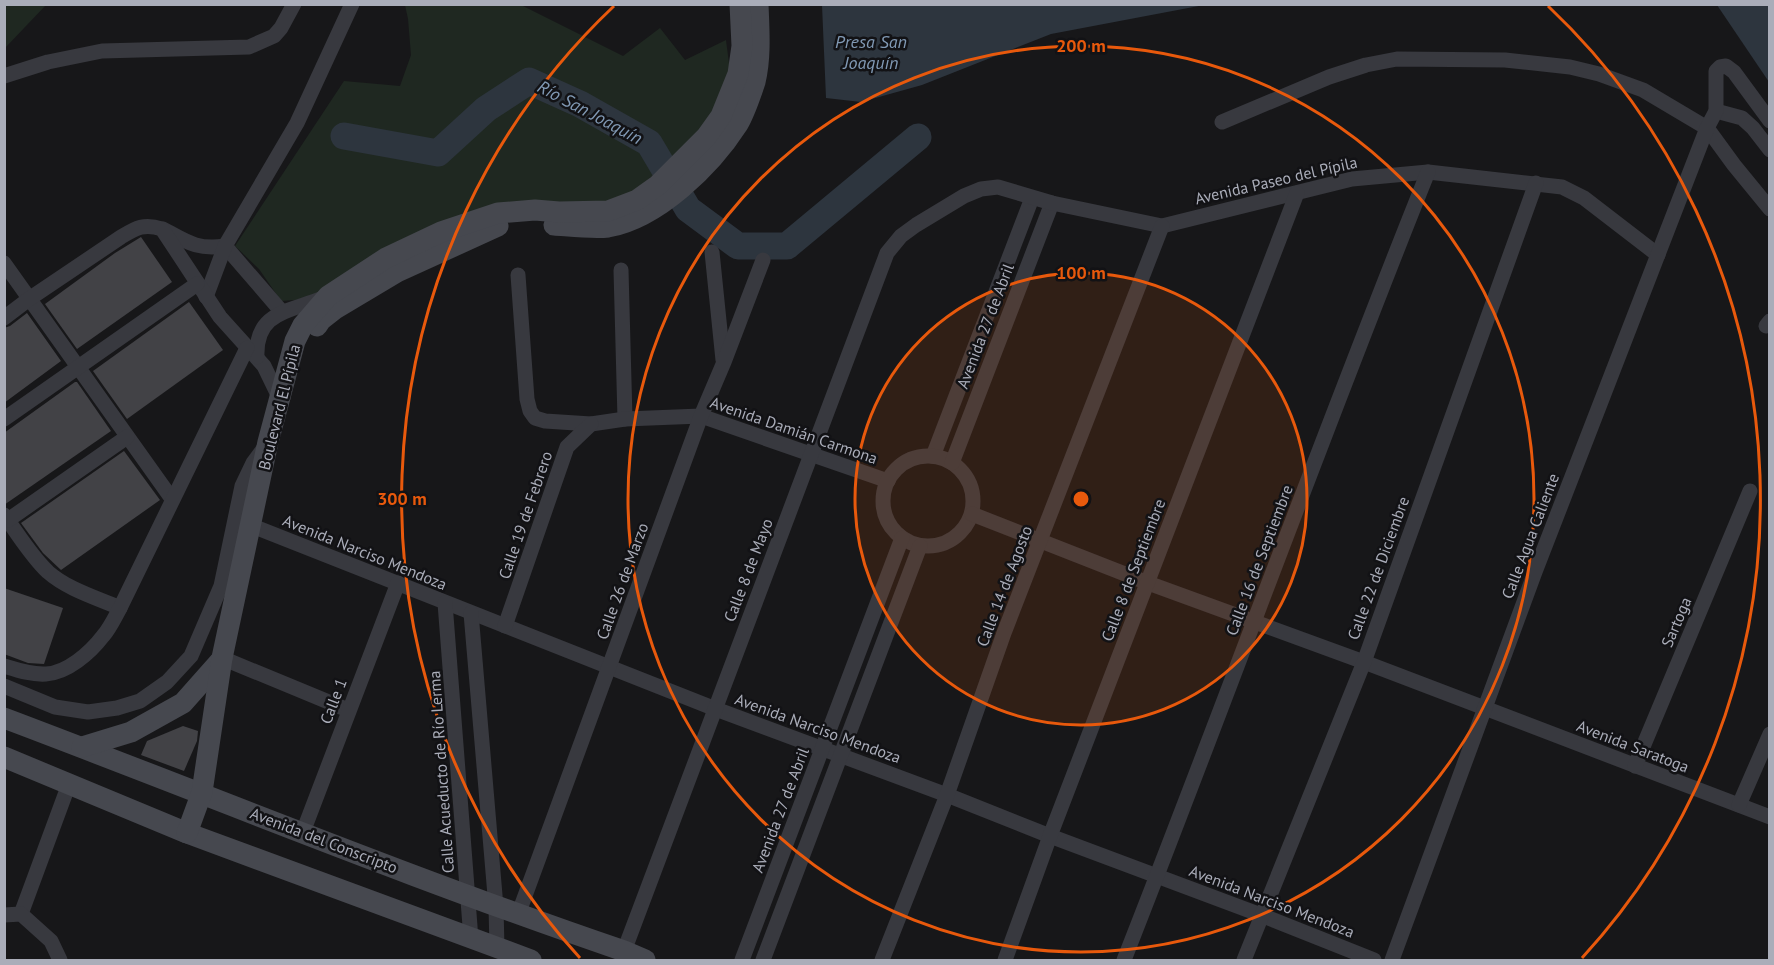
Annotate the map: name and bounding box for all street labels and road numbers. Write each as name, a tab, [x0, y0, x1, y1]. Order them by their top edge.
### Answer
street label: Avenida Paseo del Pípila	[1193, 152, 1359, 208]
street label: Avenida 27 de Abril	[952, 260, 1018, 391]
street label: Boulevard El Pípila	[254, 342, 304, 472]
street label: Avenida Damián Carmona	[708, 392, 880, 468]
street label: Calle 19 de Febrero	[494, 448, 556, 582]
street label: Calle Agua Caliente	[1497, 471, 1563, 601]
street label: Calle 16 de Septiembre	[1221, 482, 1297, 638]
street label: Calle 22 de Diciembre	[1343, 494, 1413, 642]
street label: Calle 8 de Septiembre	[1097, 496, 1169, 644]
street label: Avenida Narciso Mendoza	[280, 510, 450, 594]
street label: Calle 8 de Mayo	[719, 516, 777, 624]
street label: Calle 26 de Marzo	[592, 520, 652, 642]
street label: Calle 14 de Agosto	[972, 523, 1036, 649]
street label: Sartoga	[1656, 594, 1696, 650]
street label: Calle Acueducto de Río Lerma	[424, 670, 458, 874]
street label: Calle 1	[315, 675, 351, 727]
street label: Avenida Narciso Mendoza	[732, 689, 904, 767]
street label: Avenida Saratoga	[1574, 715, 1692, 777]
street label: Avenida 27 de Abril	[747, 744, 813, 875]
street label: Avenida del Conscripto	[248, 803, 400, 877]
street label: Avenida Narciso Mendoza	[1187, 860, 1357, 942]

